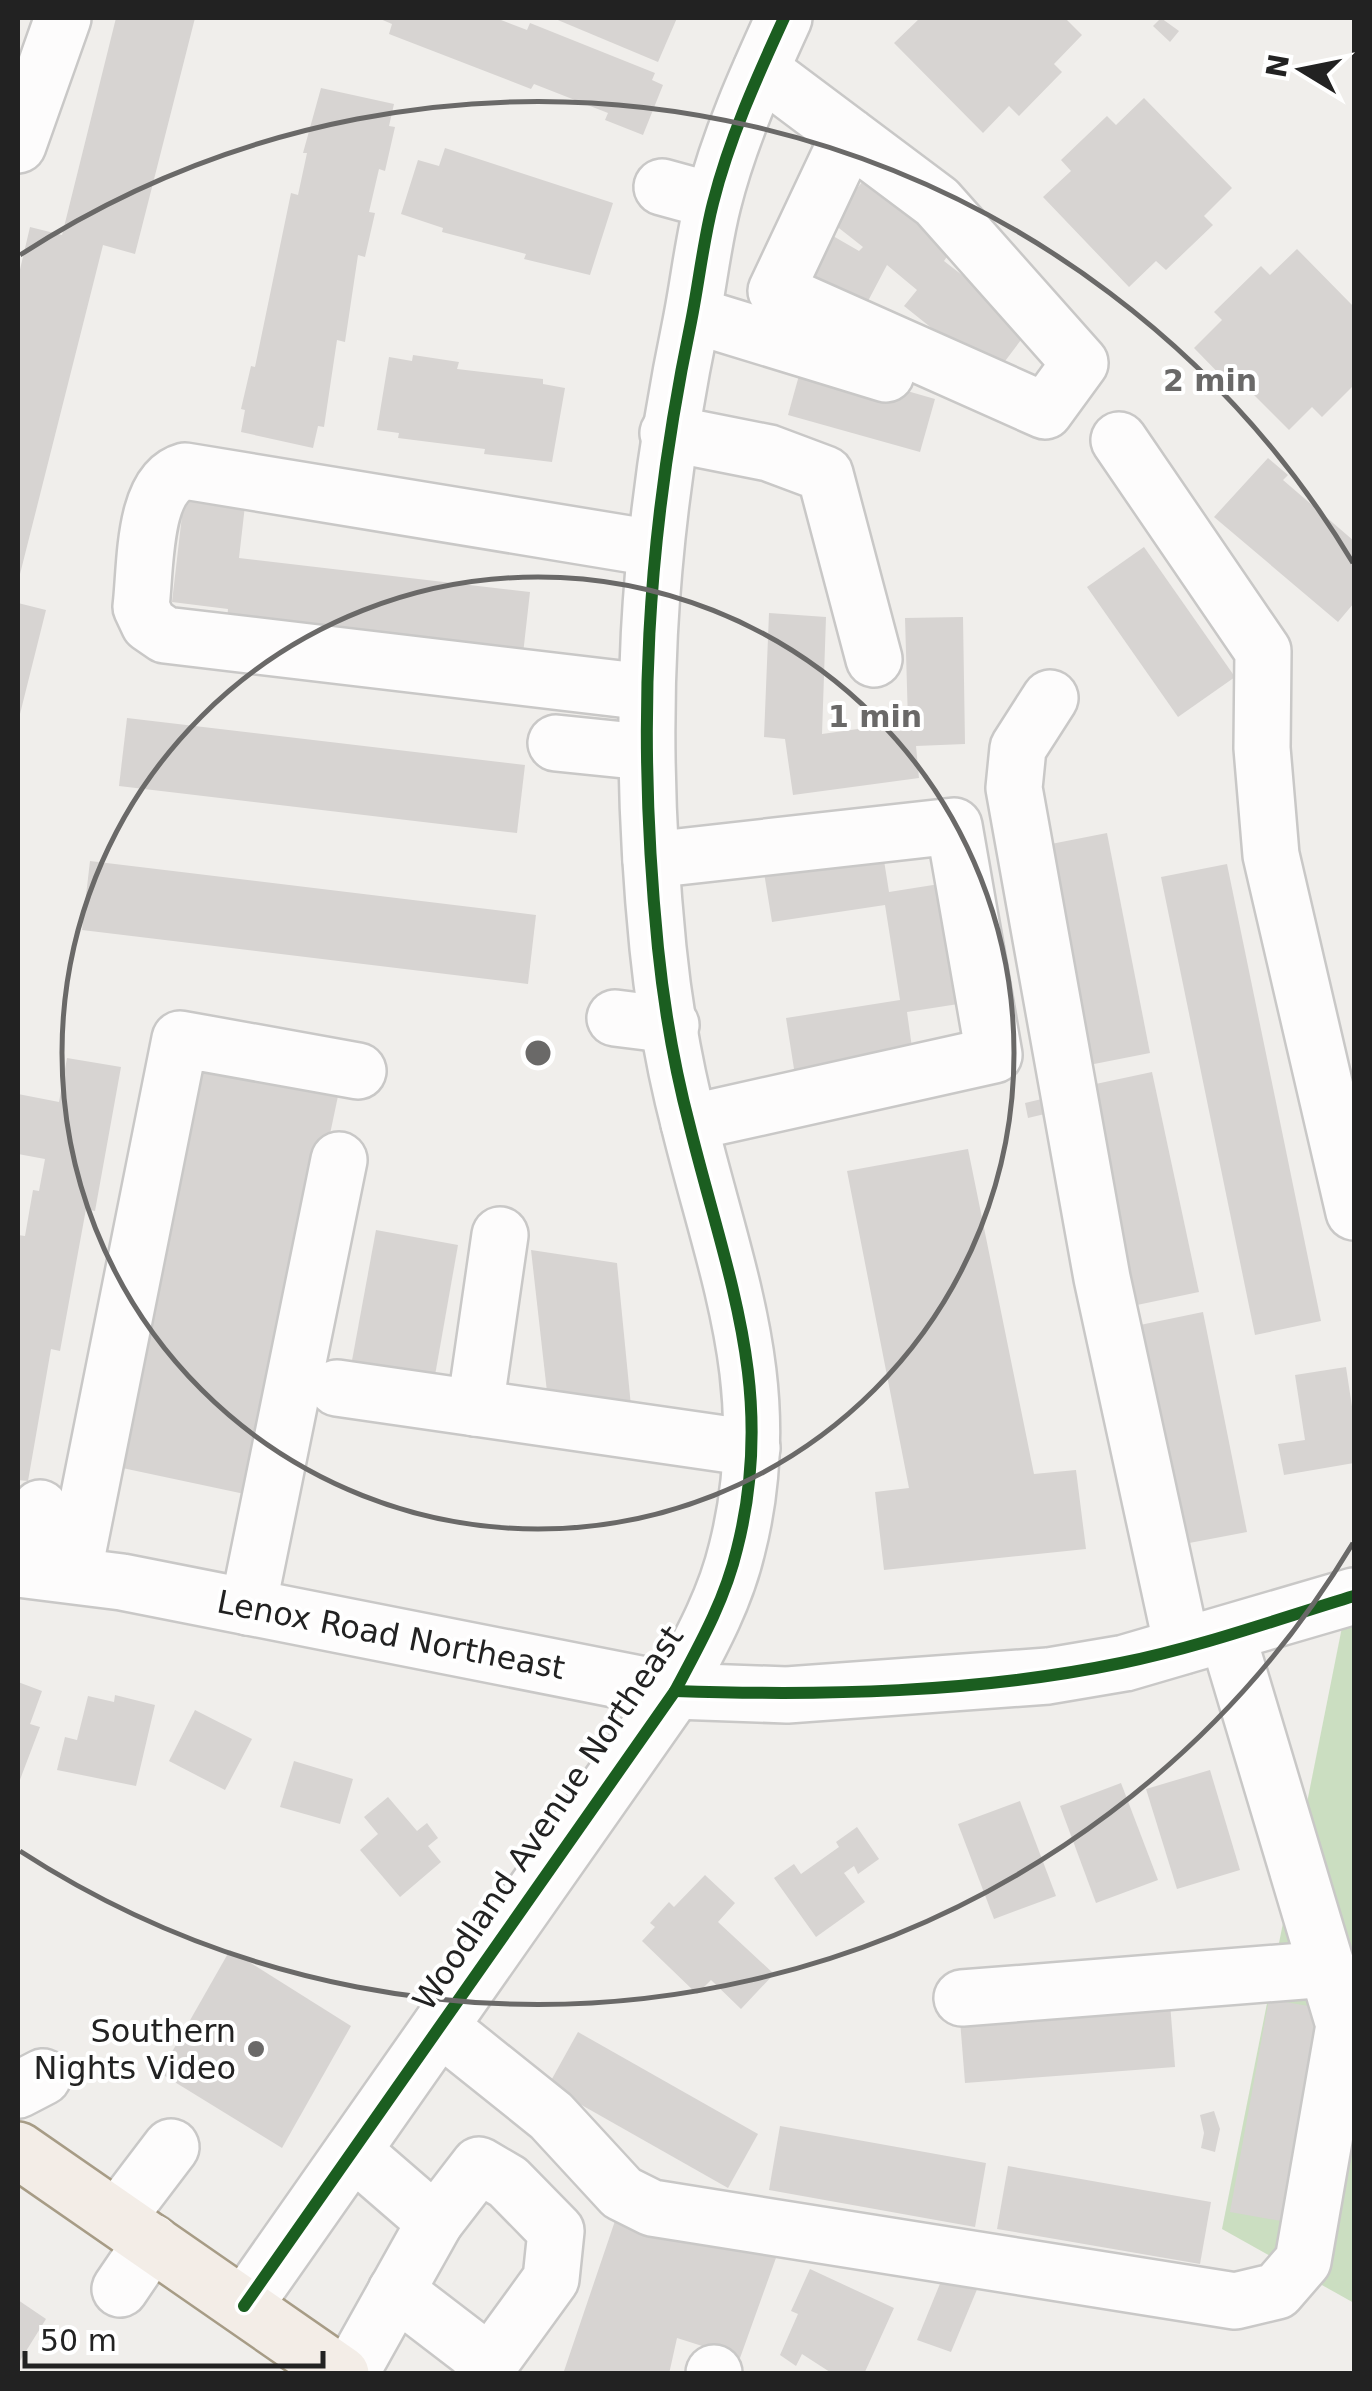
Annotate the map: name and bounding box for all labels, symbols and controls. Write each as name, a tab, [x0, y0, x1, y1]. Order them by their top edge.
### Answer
north arrow	[1252, 20, 1352, 120]
text: N	[1260, 51, 1296, 80]
text: 2 min	[1163, 363, 1257, 398]
text: 1 min	[828, 699, 922, 734]
centre of rings	[520, 1035, 556, 1071]
street label: Lenox Road Northeast	[214, 1583, 568, 1687]
street label: Woodland Avenue Northeast	[405, 1619, 691, 2017]
place label: Southern Nights Video	[34, 2012, 236, 2087]
marker: Southern Nights Video	[245, 2038, 267, 2060]
scale bar	[25, 2306, 322, 2368]
text: 50 m	[40, 2323, 117, 2358]

